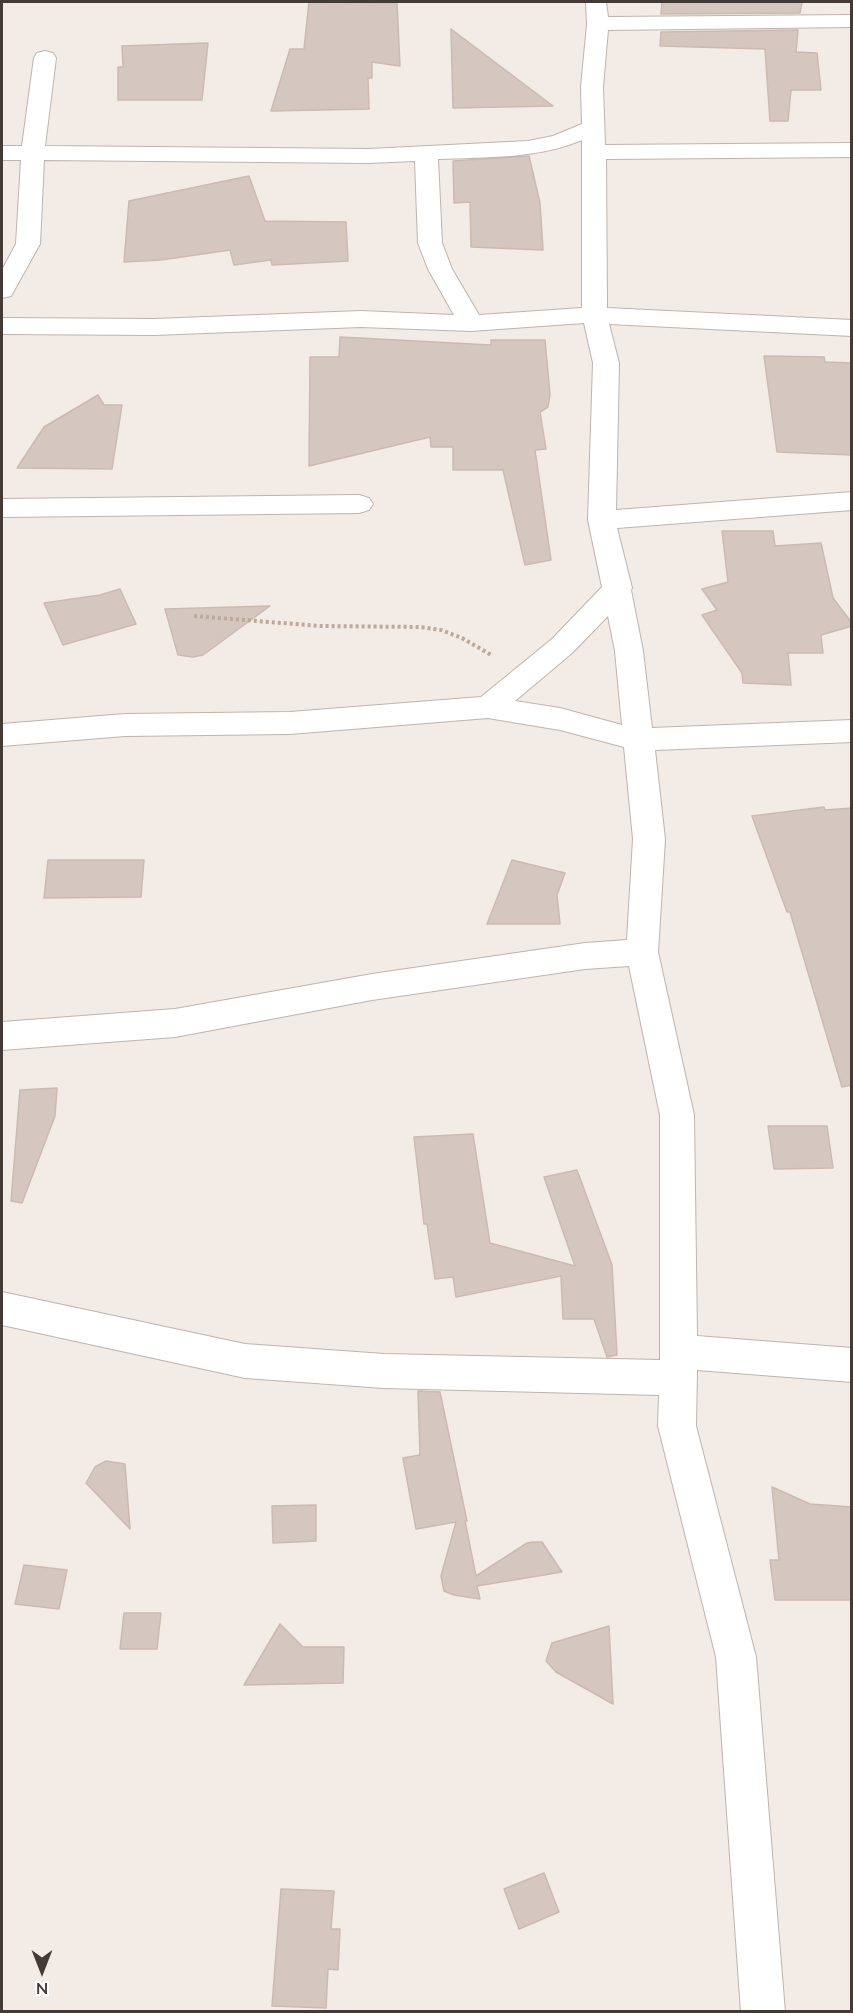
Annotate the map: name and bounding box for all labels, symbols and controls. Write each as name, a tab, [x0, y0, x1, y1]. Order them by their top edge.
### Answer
north arrow	[12, 1941, 72, 2001]
text: N	[36, 1980, 48, 1999]

